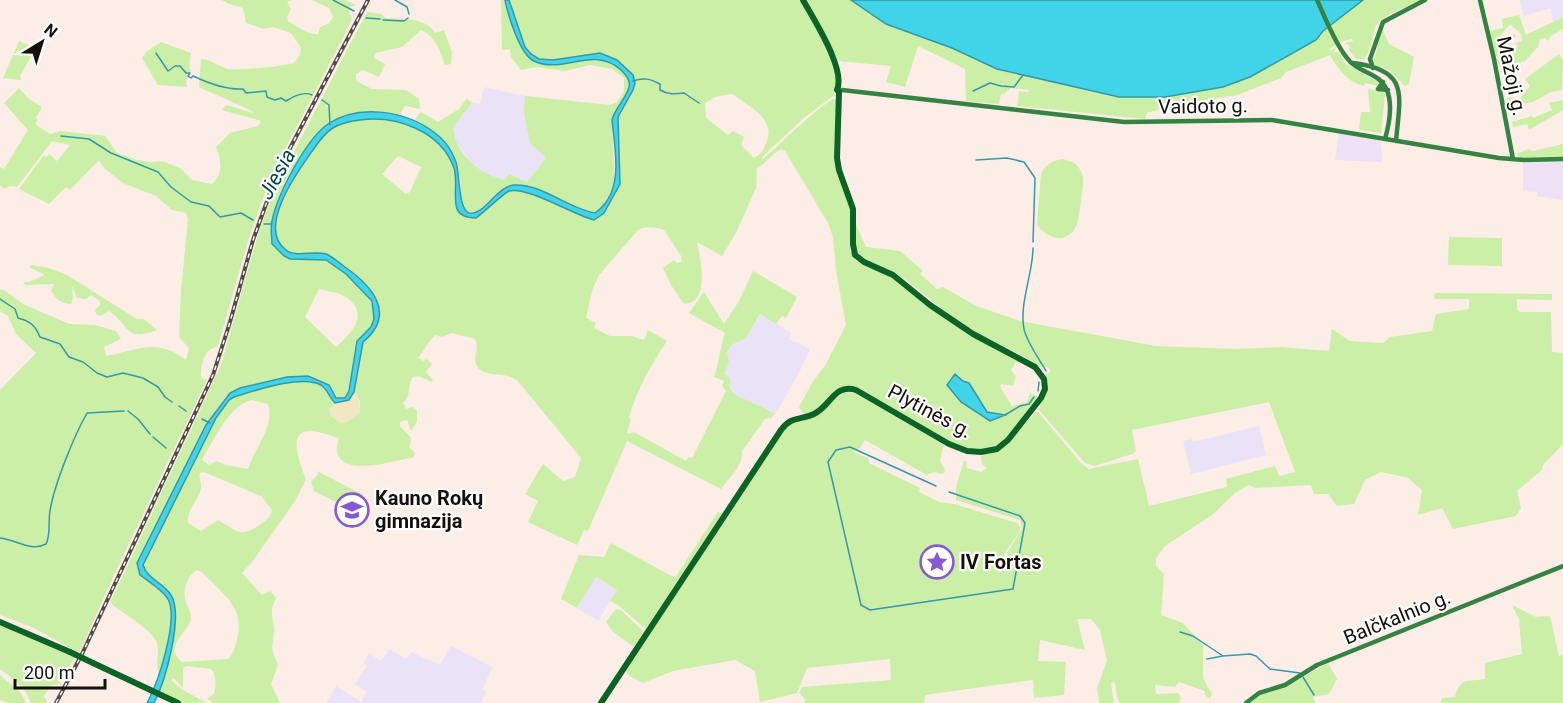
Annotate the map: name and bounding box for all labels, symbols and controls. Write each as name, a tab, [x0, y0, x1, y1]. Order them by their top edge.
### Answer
north arrow	[12, 12, 72, 72]
text: N	[41, 20, 61, 42]
street label: Mažoji g.	[1492, 34, 1532, 118]
street label: Vaidoto g.	[1158, 93, 1248, 119]
water label: Jiesia	[254, 145, 300, 203]
street label: Plytinės g.	[884, 379, 976, 443]
place label: Kauno Rokų gimnazija	[375, 486, 483, 533]
school or university icon: Kauno Rokų gimnazija	[334, 492, 370, 528]
place icon: IV Fortas	[919, 544, 955, 580]
place label: IV Fortas	[960, 550, 1042, 574]
street label: Balčkalnio g.	[1340, 585, 1454, 649]
scale bar	[15, 652, 105, 690]
text: 200 m	[24, 662, 75, 683]

